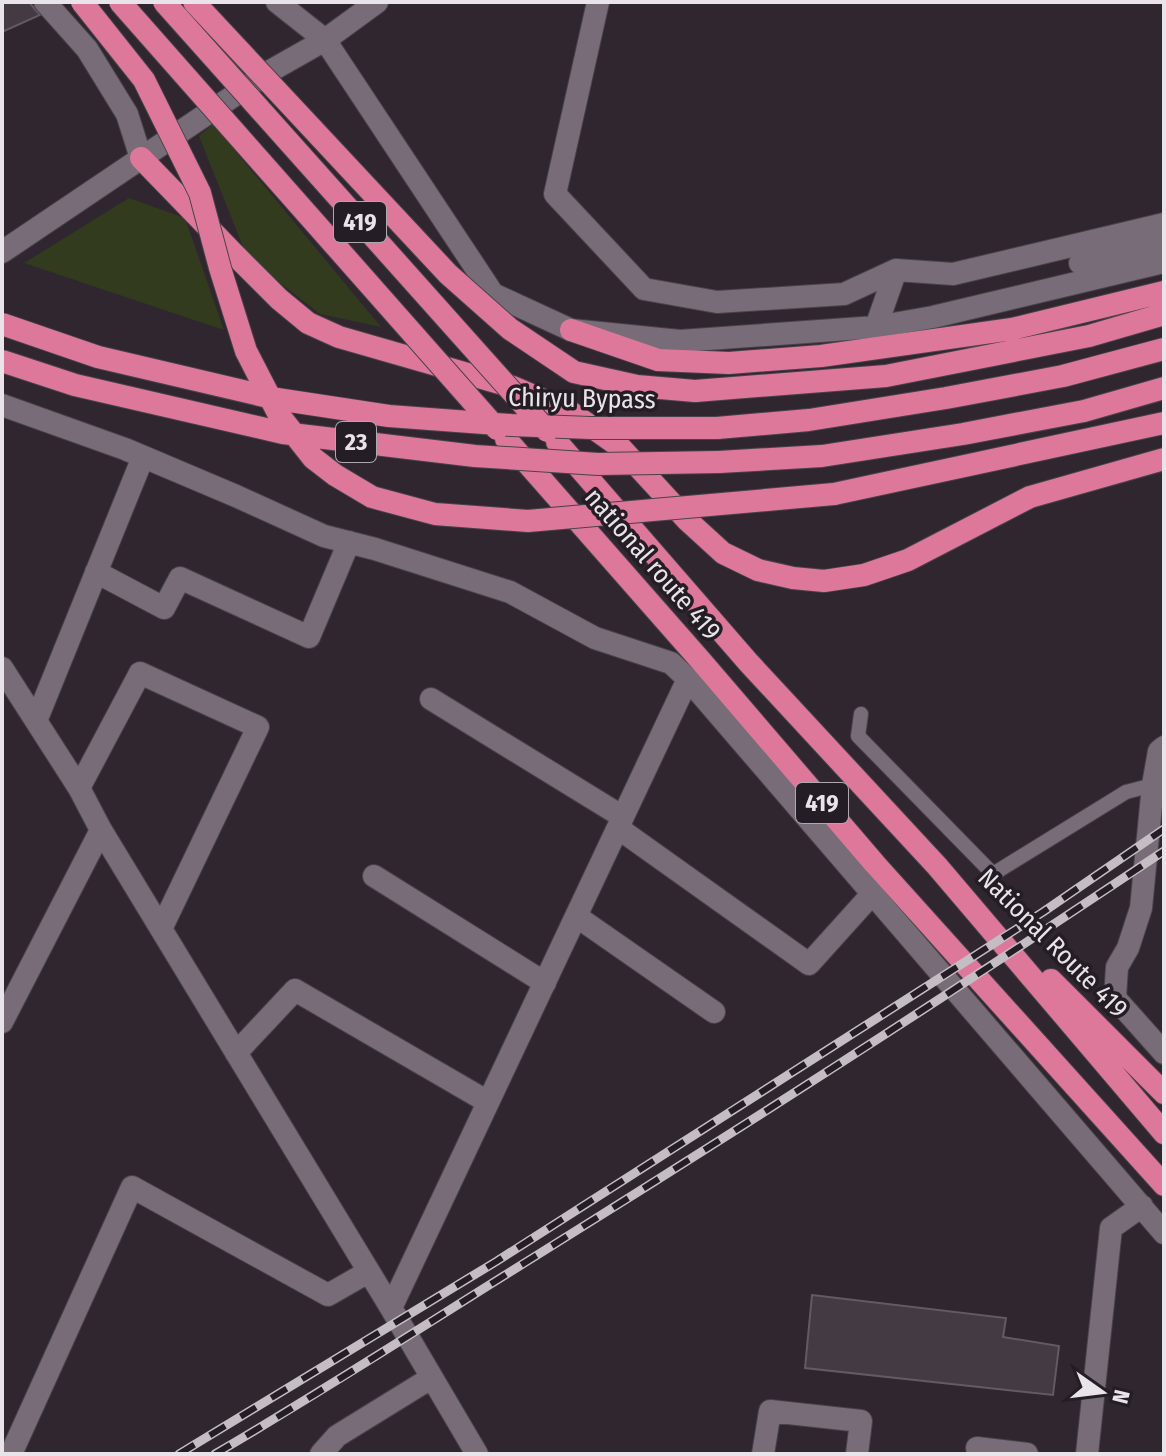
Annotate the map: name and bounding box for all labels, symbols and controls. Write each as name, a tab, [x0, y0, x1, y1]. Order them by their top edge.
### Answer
road number: 419	[334, 202, 386, 242]
street label: Chiryu Bypass	[508, 382, 656, 415]
road number: 23	[336, 422, 376, 462]
street label: national route 419	[578, 482, 727, 647]
road number: 419	[796, 783, 848, 823]
street label: National Route 419	[972, 862, 1134, 1024]
north arrow	[1062, 1352, 1142, 1432]
text: N	[1106, 1387, 1136, 1406]

